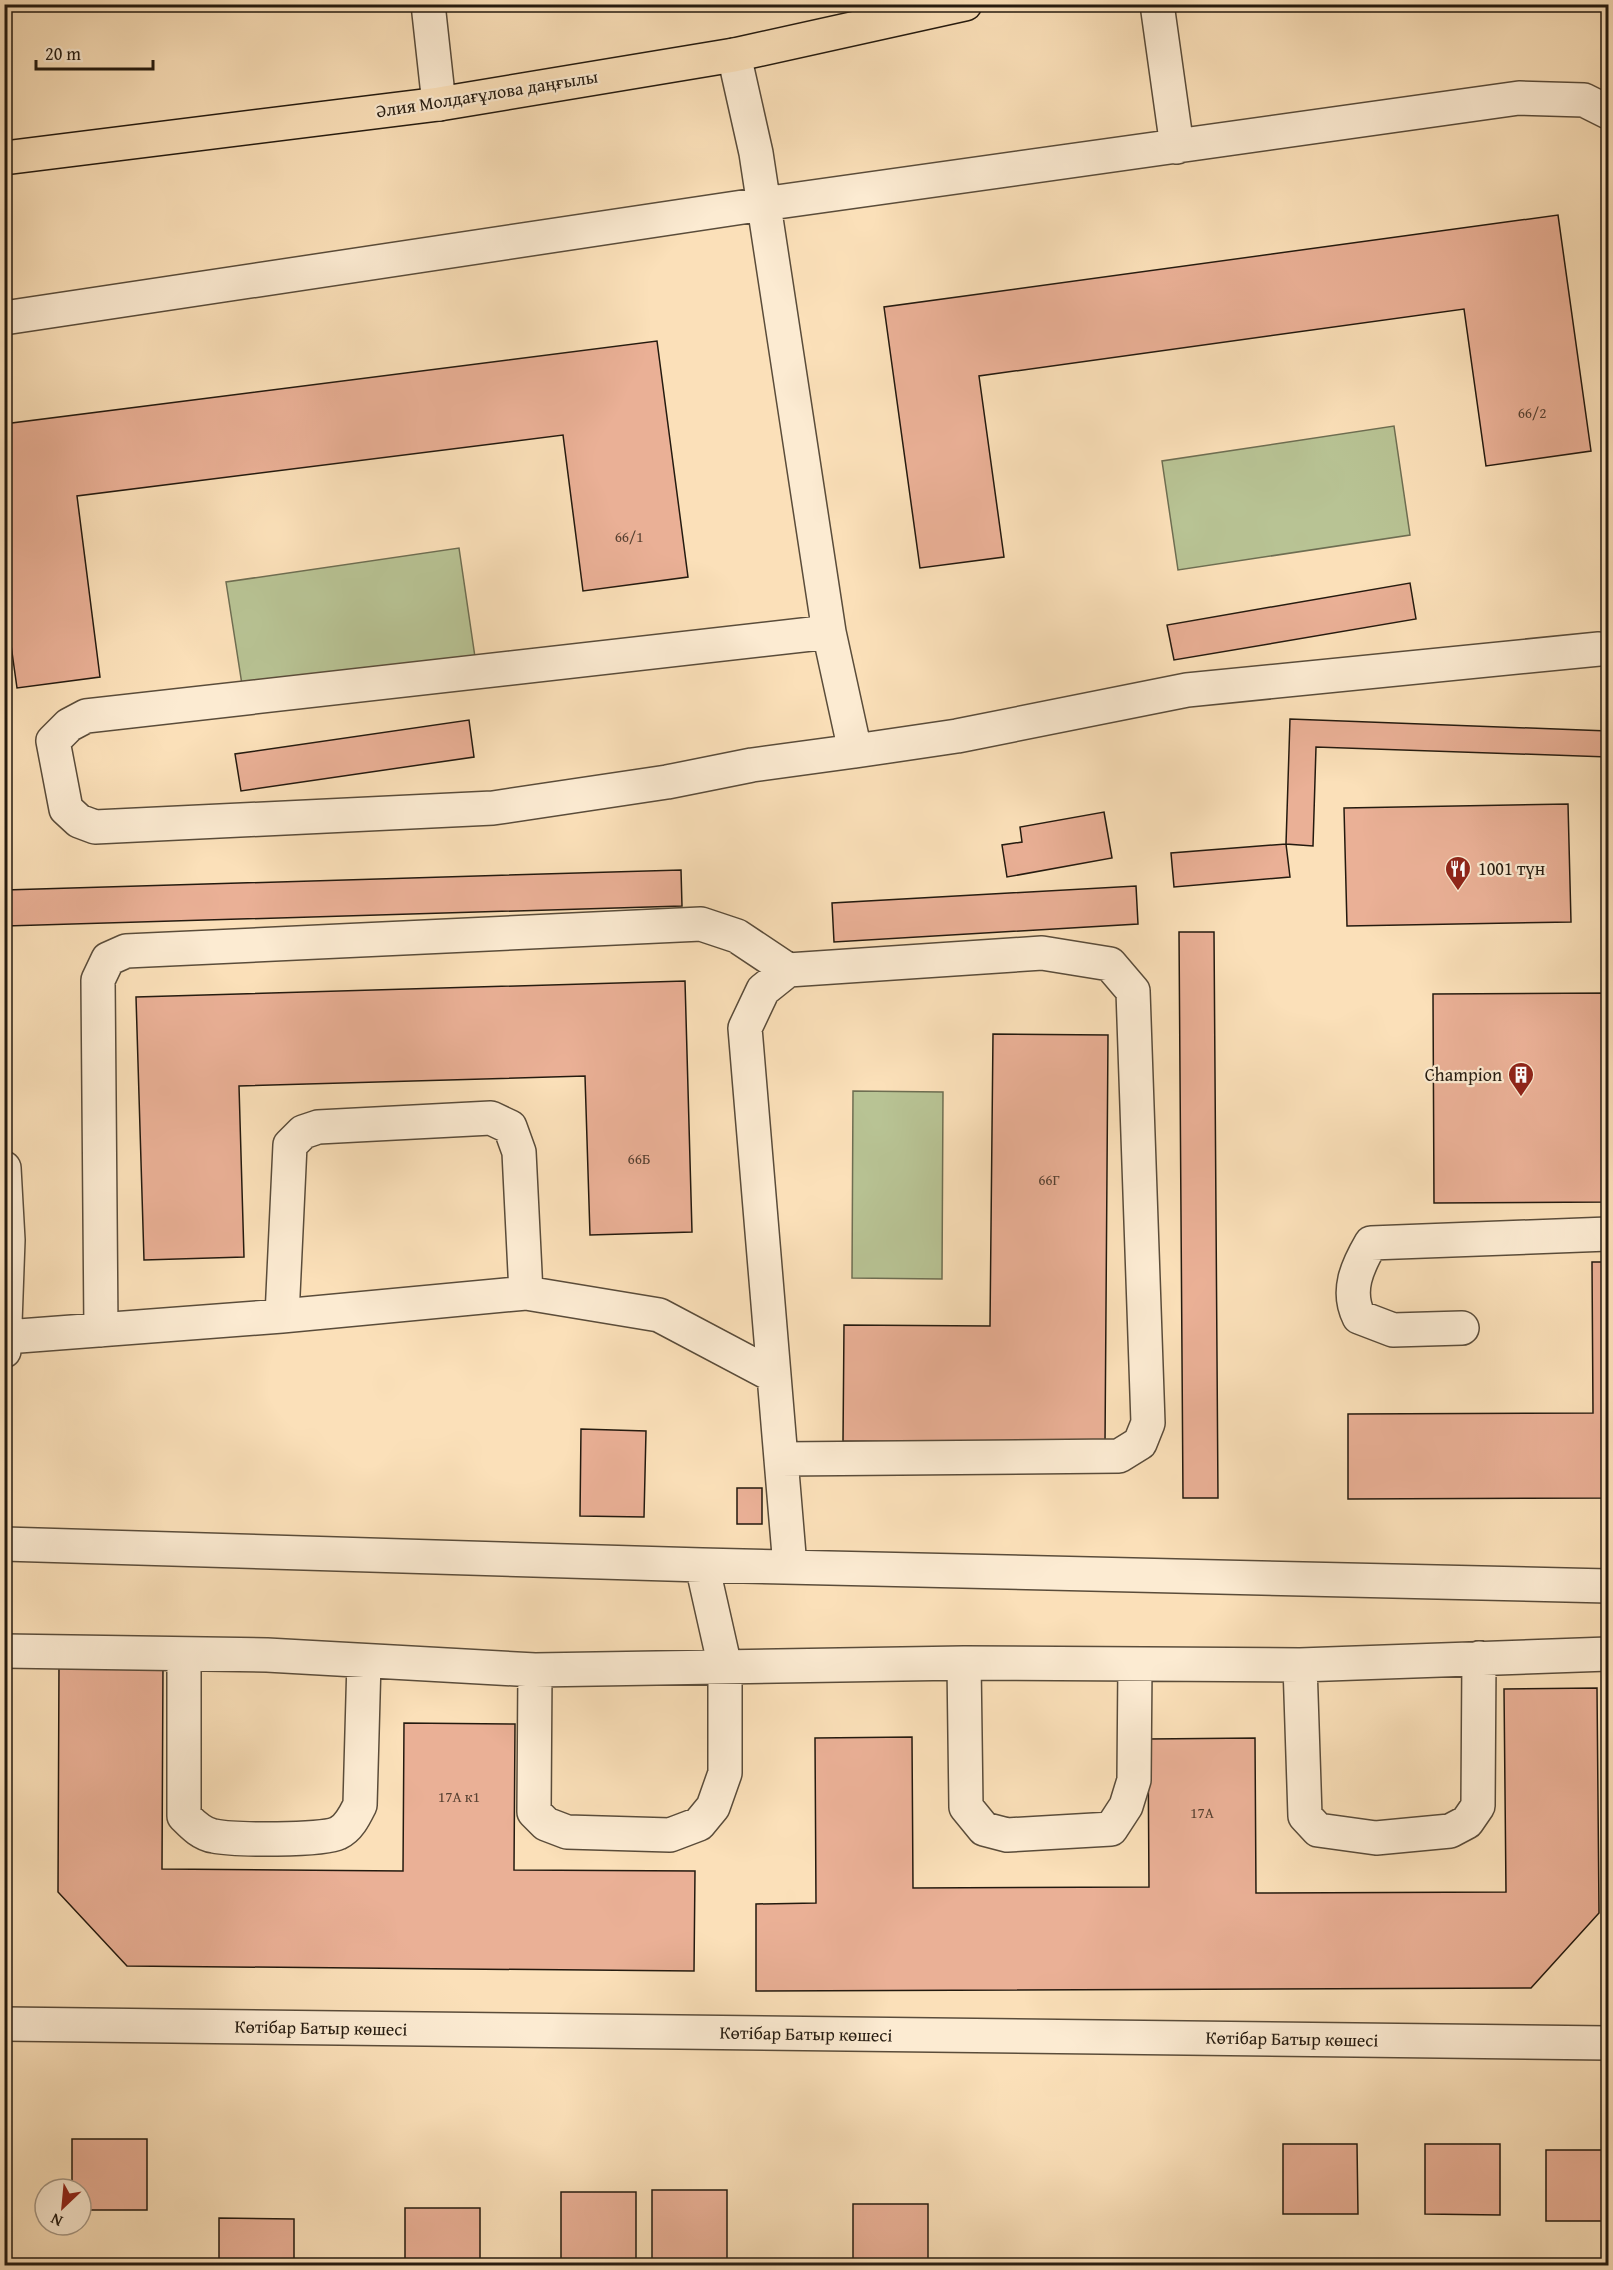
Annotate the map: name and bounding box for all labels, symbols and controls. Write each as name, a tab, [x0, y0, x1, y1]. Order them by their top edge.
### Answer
scale bar	[36, 33, 153, 71]
text: 20 m	[45, 40, 81, 67]
street label: Әлия Молдағұлова даңғылы	[374, 63, 600, 124]
house number: 66/2	[1518, 402, 1546, 423]
house number: 66/1	[615, 526, 643, 547]
restaurant icon: 1001 түн	[1443, 854, 1473, 892]
place label: 1001 түн	[1478, 855, 1545, 882]
building icon: Champion	[1506, 1060, 1536, 1098]
place label: Champion	[1425, 1061, 1502, 1088]
house number: 66Б	[628, 1148, 650, 1169]
house number: 66Г	[1038, 1169, 1060, 1190]
house number: 17А к1	[438, 1786, 480, 1807]
house number: 17А	[1190, 1802, 1214, 1823]
street label: Көтібар Батыр көшесі	[234, 2012, 408, 2043]
street label: Көтібар Батыр көшесі	[719, 2018, 893, 2049]
street label: Көтібар Батыр көшесі	[1205, 2023, 1379, 2054]
north arrow	[33, 2177, 93, 2237]
text: N	[46, 2207, 66, 2234]

